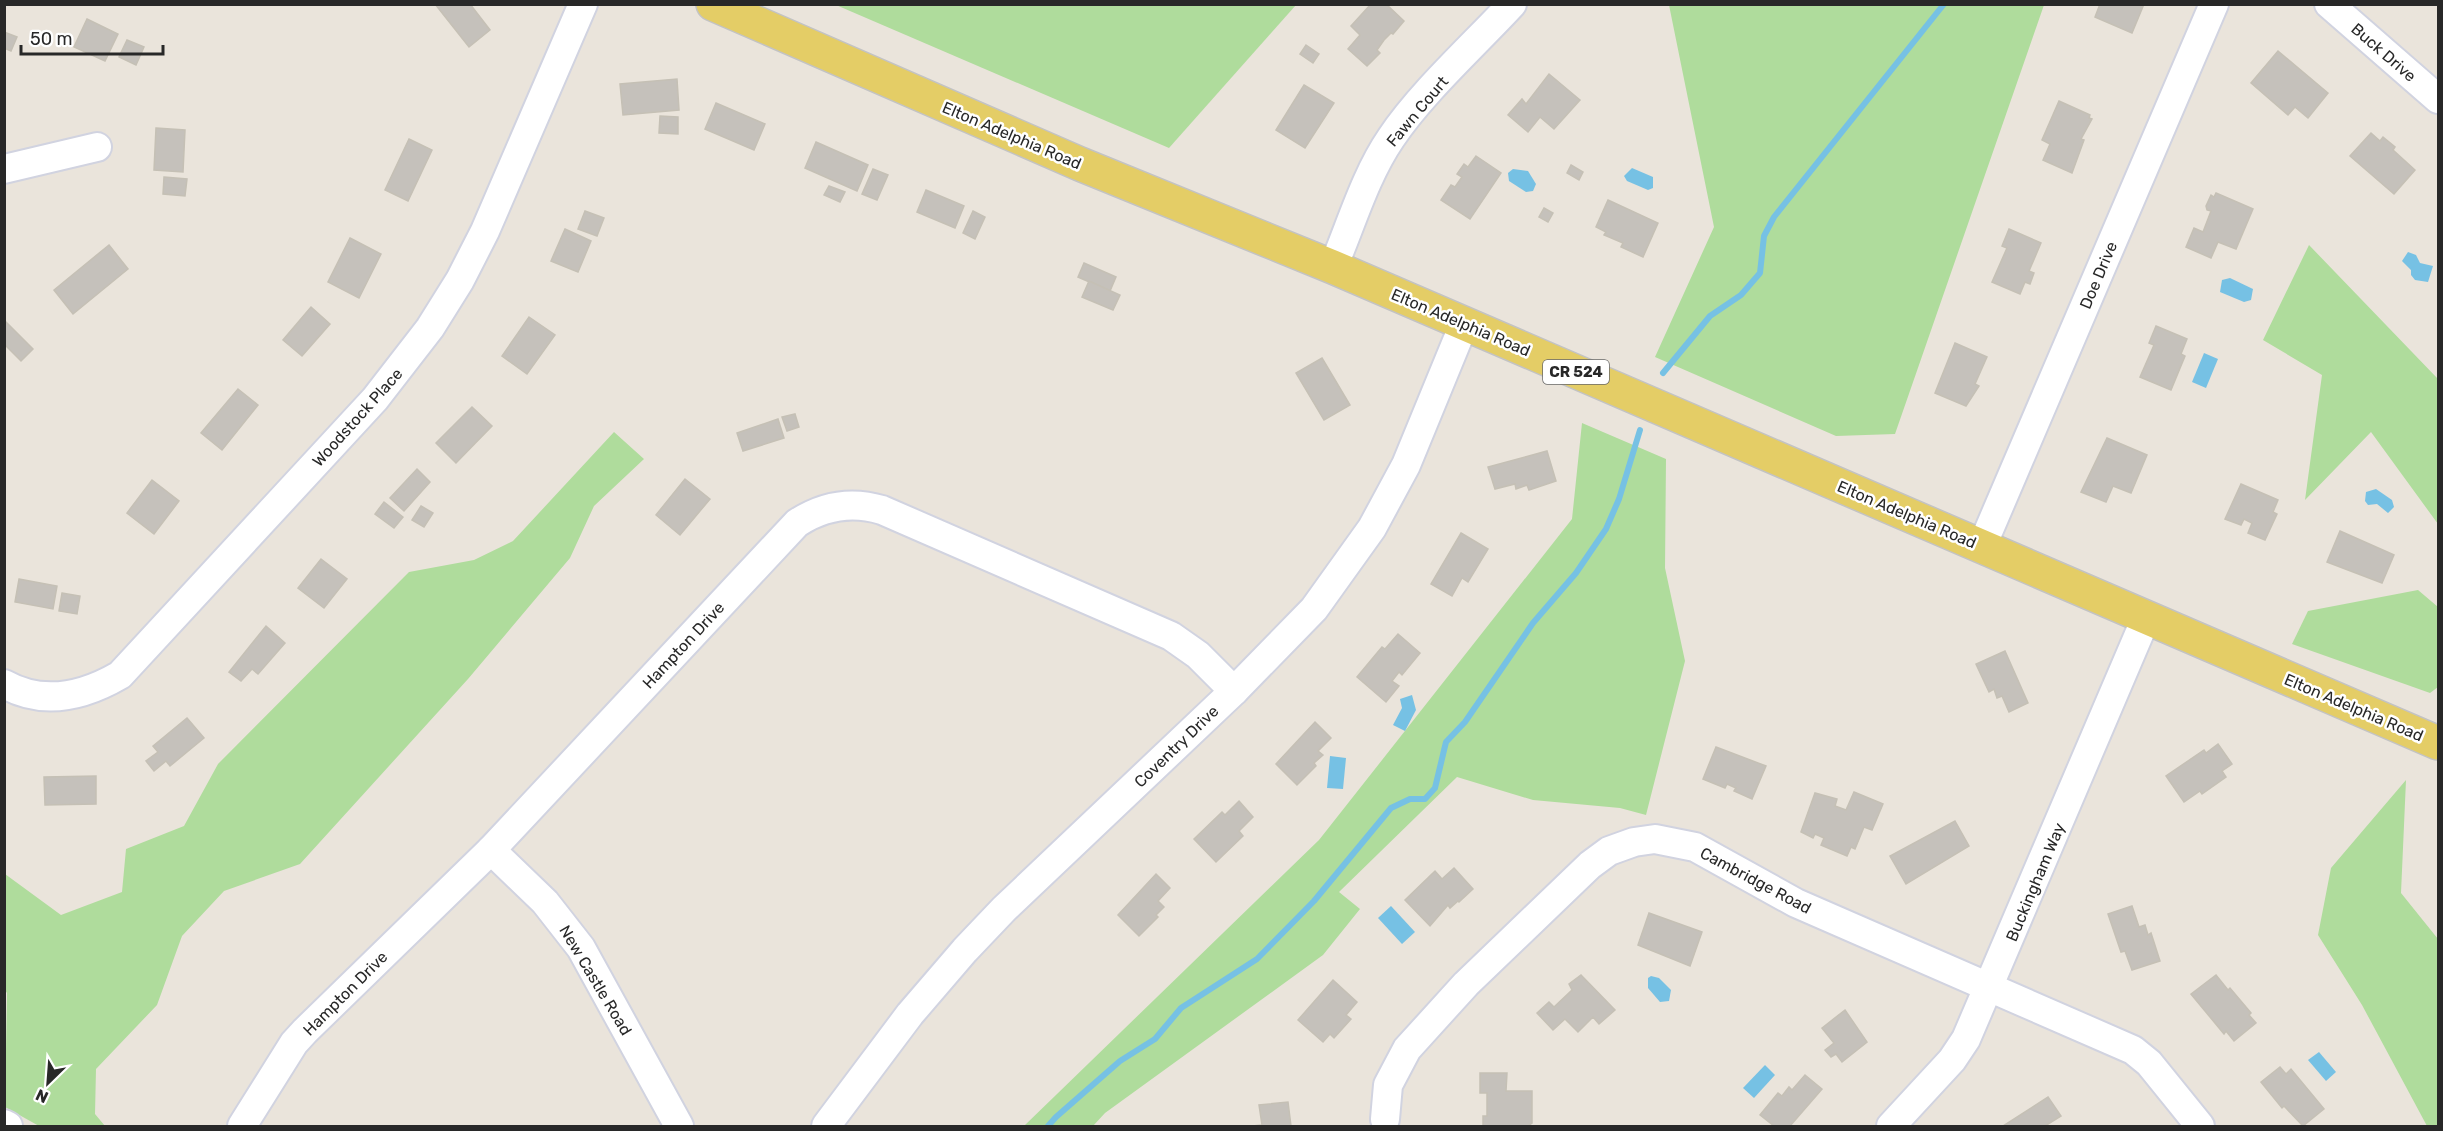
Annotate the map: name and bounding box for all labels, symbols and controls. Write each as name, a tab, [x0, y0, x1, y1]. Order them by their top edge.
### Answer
scale bar	[21, 18, 164, 56]
street label: Buck Drive	[2347, 19, 2420, 86]
text: 50 m	[30, 28, 73, 50]
street label: Fawn Court	[1382, 72, 1452, 150]
street label: Elton Adelphia Road	[940, 98, 1084, 173]
street label: Doe Drive	[2076, 238, 2121, 312]
street label: Elton Adelphia Road	[1389, 285, 1533, 360]
road number: CR 524	[1543, 360, 1609, 384]
street label: Woodstock Place	[308, 364, 406, 470]
street label: Elton Adelphia Road	[1835, 477, 1979, 552]
street label: Hampton Drive	[638, 598, 728, 693]
street label: Elton Adelphia Road	[2282, 670, 2426, 745]
street label: Coventry Drive	[1130, 701, 1222, 791]
street label: Buckingham Way	[2002, 820, 2069, 944]
street label: Cambridge Road	[1697, 843, 1815, 918]
street label: New Castle Road	[555, 922, 636, 1039]
street label: Hampton Drive	[299, 947, 392, 1039]
north arrow	[18, 1053, 78, 1113]
text: N	[33, 1085, 51, 1107]

